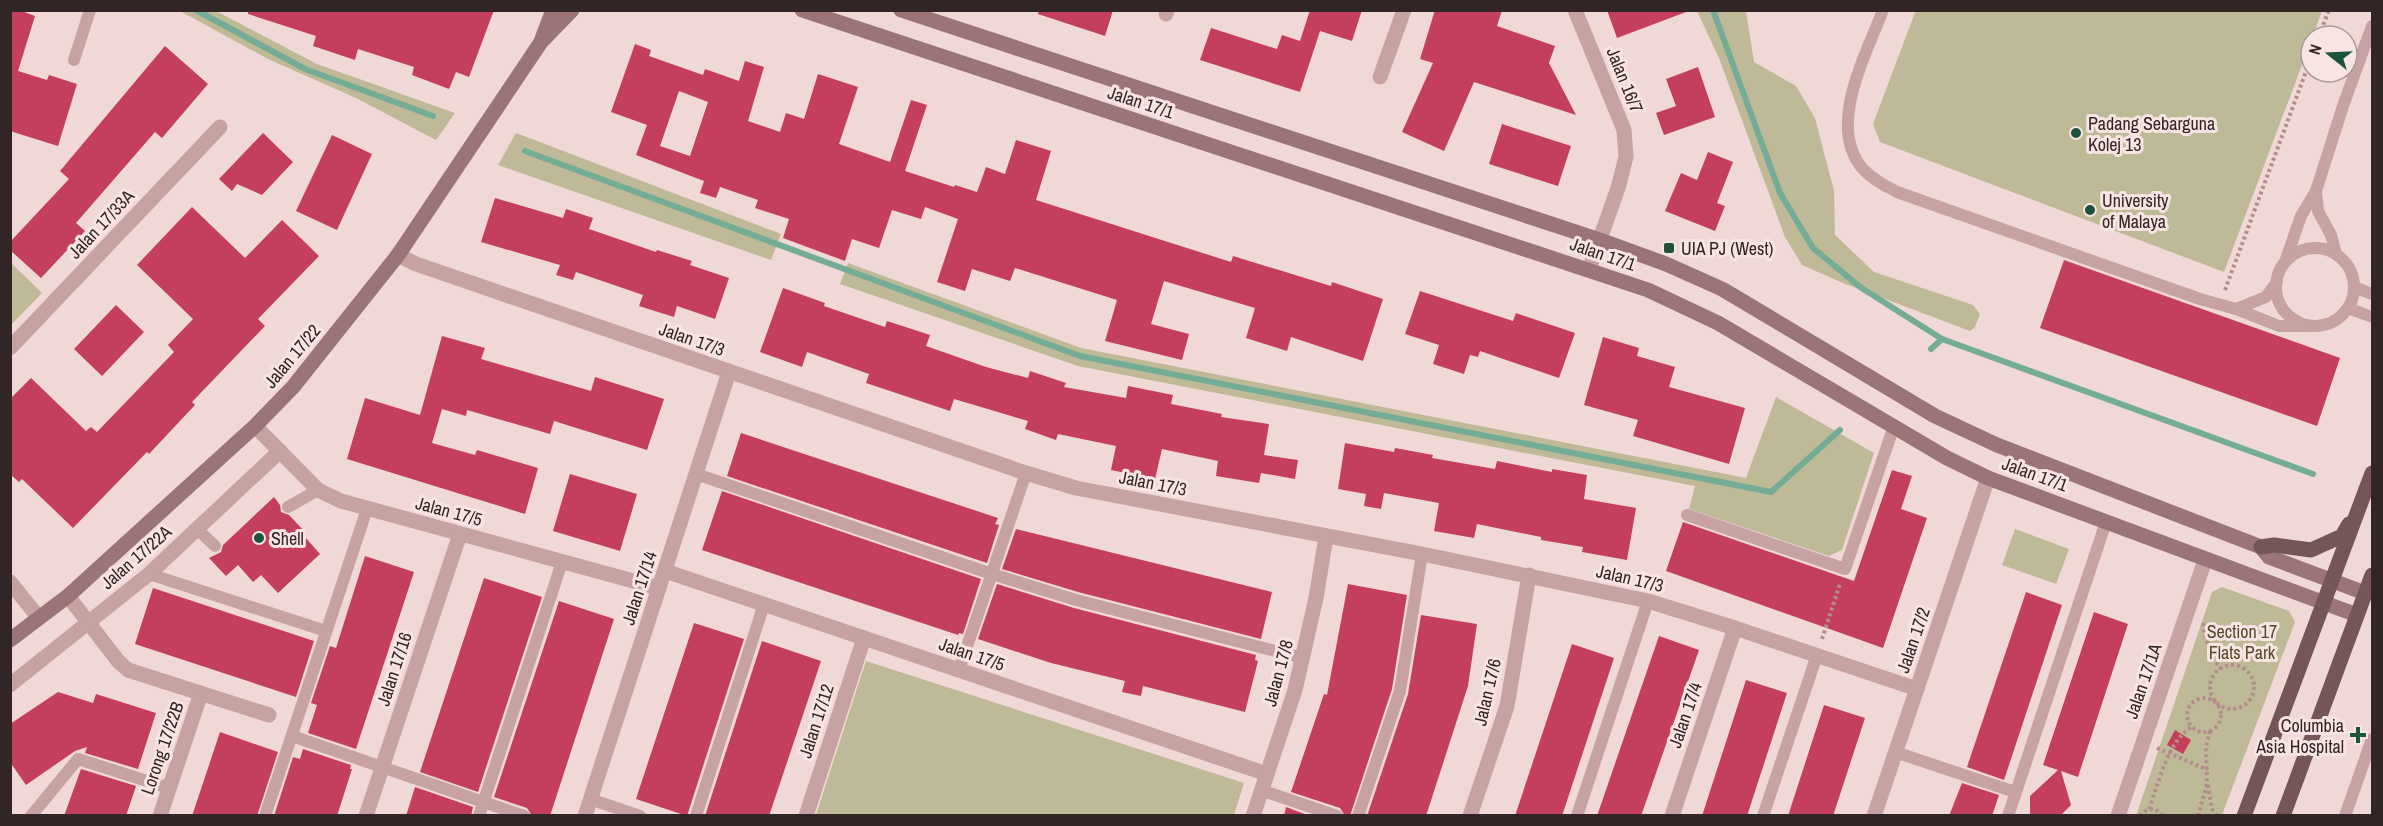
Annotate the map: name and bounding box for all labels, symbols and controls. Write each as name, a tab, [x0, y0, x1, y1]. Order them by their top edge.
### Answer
north arrow	[2299, 24, 2359, 84]
text: N	[2303, 41, 2327, 57]
street label: Jalan 16/7	[1601, 44, 1649, 116]
street label: Jalan 17/1	[1105, 80, 1178, 125]
place label: Padang Sebarguna Kolej 13	[2088, 111, 2215, 157]
marker: Padang Sebarguna Kolej 13	[2069, 126, 2083, 140]
street label: Jalan 17/33A	[62, 184, 140, 264]
place label: University of Malaya	[2102, 188, 2169, 234]
marker: University of Malaya	[2083, 203, 2097, 217]
street label: Jalan 17/1	[1567, 231, 1640, 277]
place label: UIA PJ (West)	[1681, 236, 1774, 261]
marker: UIA PJ (West)	[1662, 241, 1676, 255]
street label: Jalan 17/3	[656, 316, 728, 362]
street label: Jalan 17/22	[258, 319, 326, 393]
street label: Jalan 17/1	[1999, 451, 2072, 498]
street label: Jalan 17/3	[1117, 464, 1189, 502]
street label: Jalan 17/5	[413, 490, 485, 532]
street label: Jalan 17/22A	[95, 519, 177, 595]
place label: Shell	[271, 526, 304, 551]
marker: Shell	[252, 531, 266, 545]
street label: Jalan 17/14	[615, 548, 663, 628]
street label: Jalan 17/3	[1594, 558, 1666, 598]
street label: Jalan 17/2	[1890, 604, 1936, 676]
park label: Section 17 Flats Park	[2207, 619, 2277, 665]
street label: Jalan 17/16	[370, 629, 418, 709]
street label: Jalan 17/5	[936, 631, 1008, 677]
street label: Jalan 17/8	[1257, 637, 1299, 709]
street label: Jalan 17/1A	[2118, 640, 2168, 722]
street label: Jalan 17/6	[1467, 656, 1507, 728]
street label: Jalan 17/4	[1662, 679, 1708, 751]
street label: Jalan 17/12	[792, 681, 840, 761]
street label: Lorong 17/22B	[134, 698, 190, 798]
place label: Columbia Asia Hospital	[2255, 713, 2344, 759]
marker: Columbia Asia Hospital	[2349, 726, 2367, 744]

